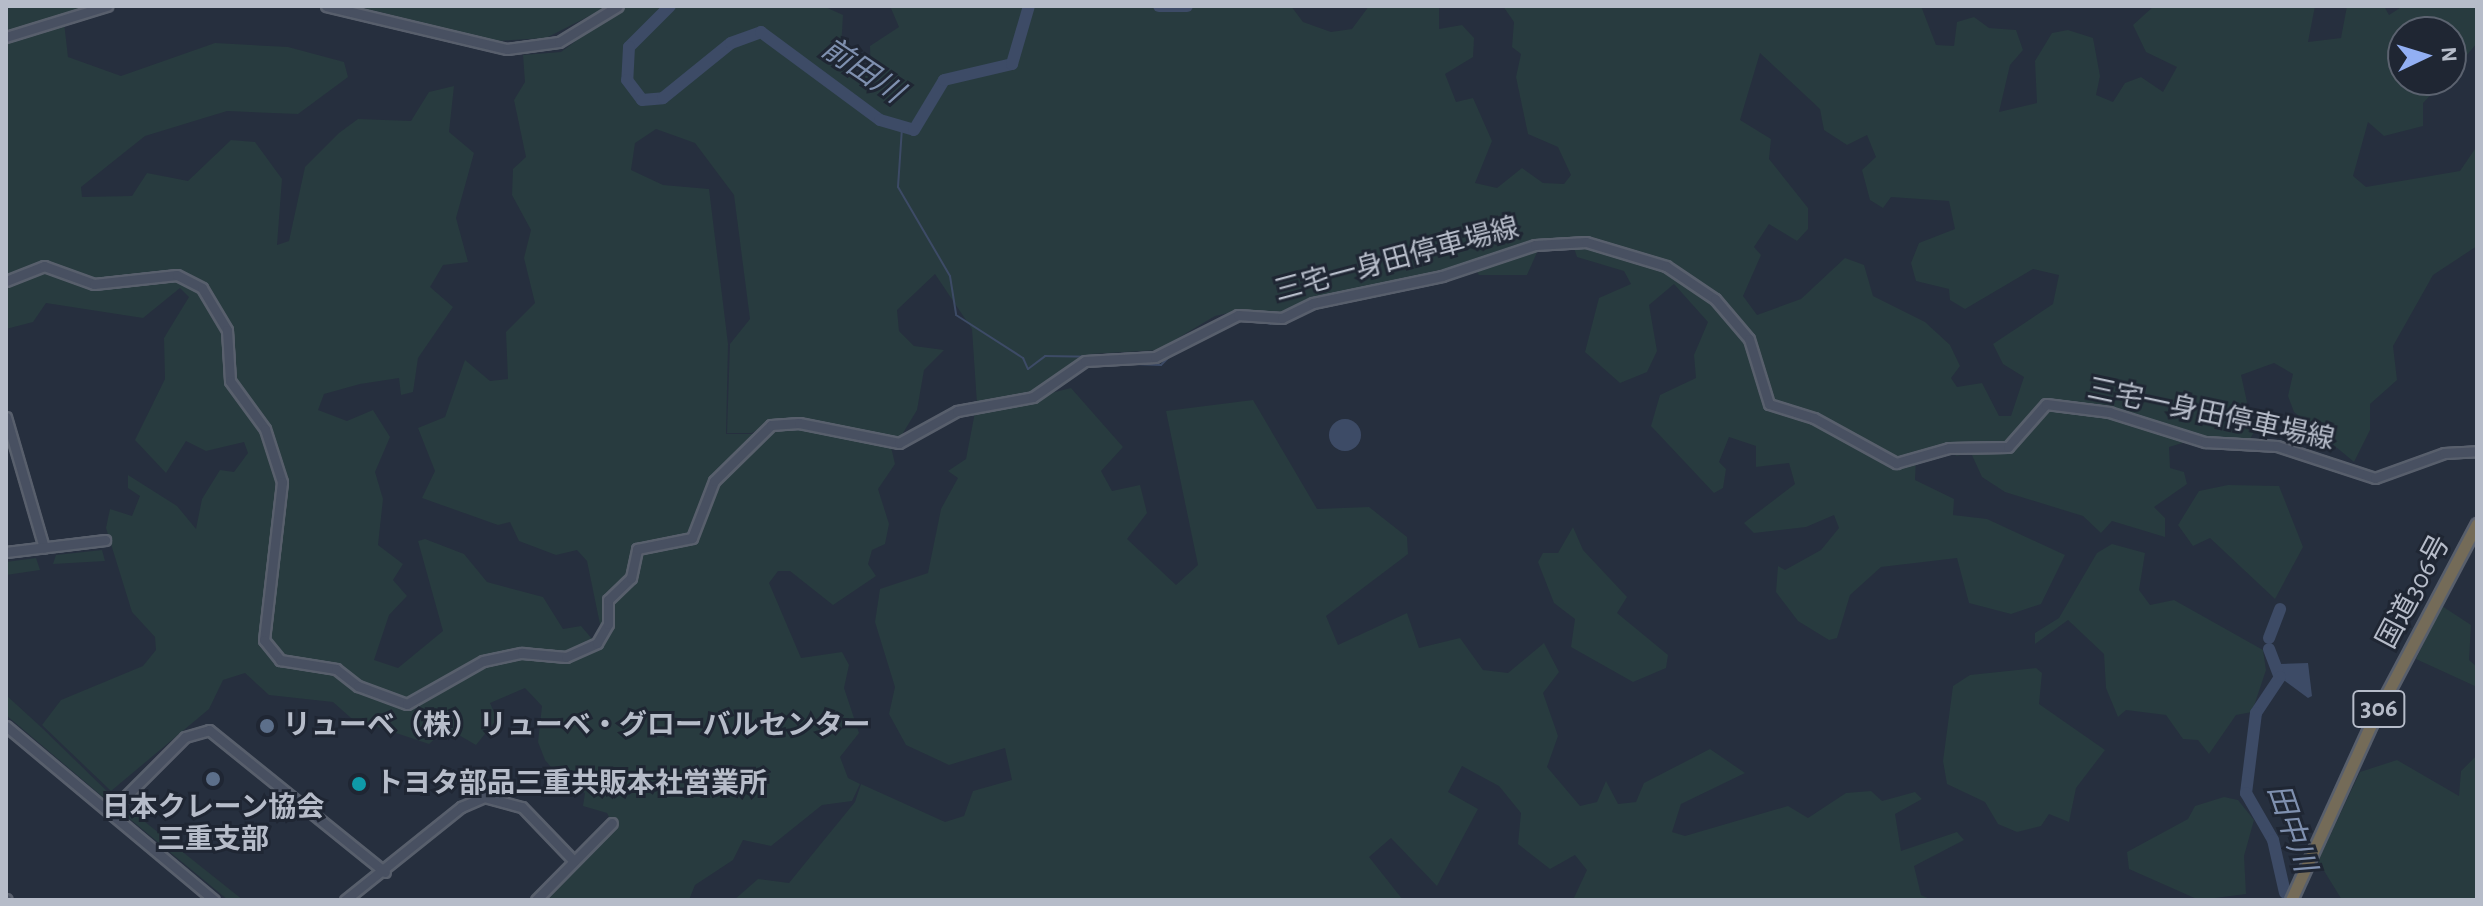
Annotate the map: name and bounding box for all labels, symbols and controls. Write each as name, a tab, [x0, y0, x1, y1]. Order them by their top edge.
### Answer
north arrow	[2387, 16, 2467, 96]
water label: 前田川	[815, 31, 909, 111]
text: N	[2437, 46, 2460, 63]
street label: 三宅一身田停車場線	[1271, 211, 1523, 309]
street label: 三宅一身田停車場線	[2084, 372, 2338, 458]
street label: 国道306号	[2370, 530, 2458, 654]
road number: 306	[2351, 687, 2407, 731]
place label: リューベ（株）リューベ・グローバルセンター	[283, 709, 871, 743]
marker: リューベ（株）リューベ・グローバルセンター	[258, 717, 276, 735]
place label: トヨタ部品三重共販本社営業所	[375, 767, 767, 801]
marker: 日本クレーン協会 三重支部	[204, 770, 222, 788]
marker: トヨタ部品三重共販本社営業所	[350, 775, 368, 793]
water label: 田中川	[2259, 780, 2323, 876]
place label: 日本クレーン協会 三重支部	[101, 791, 325, 857]

